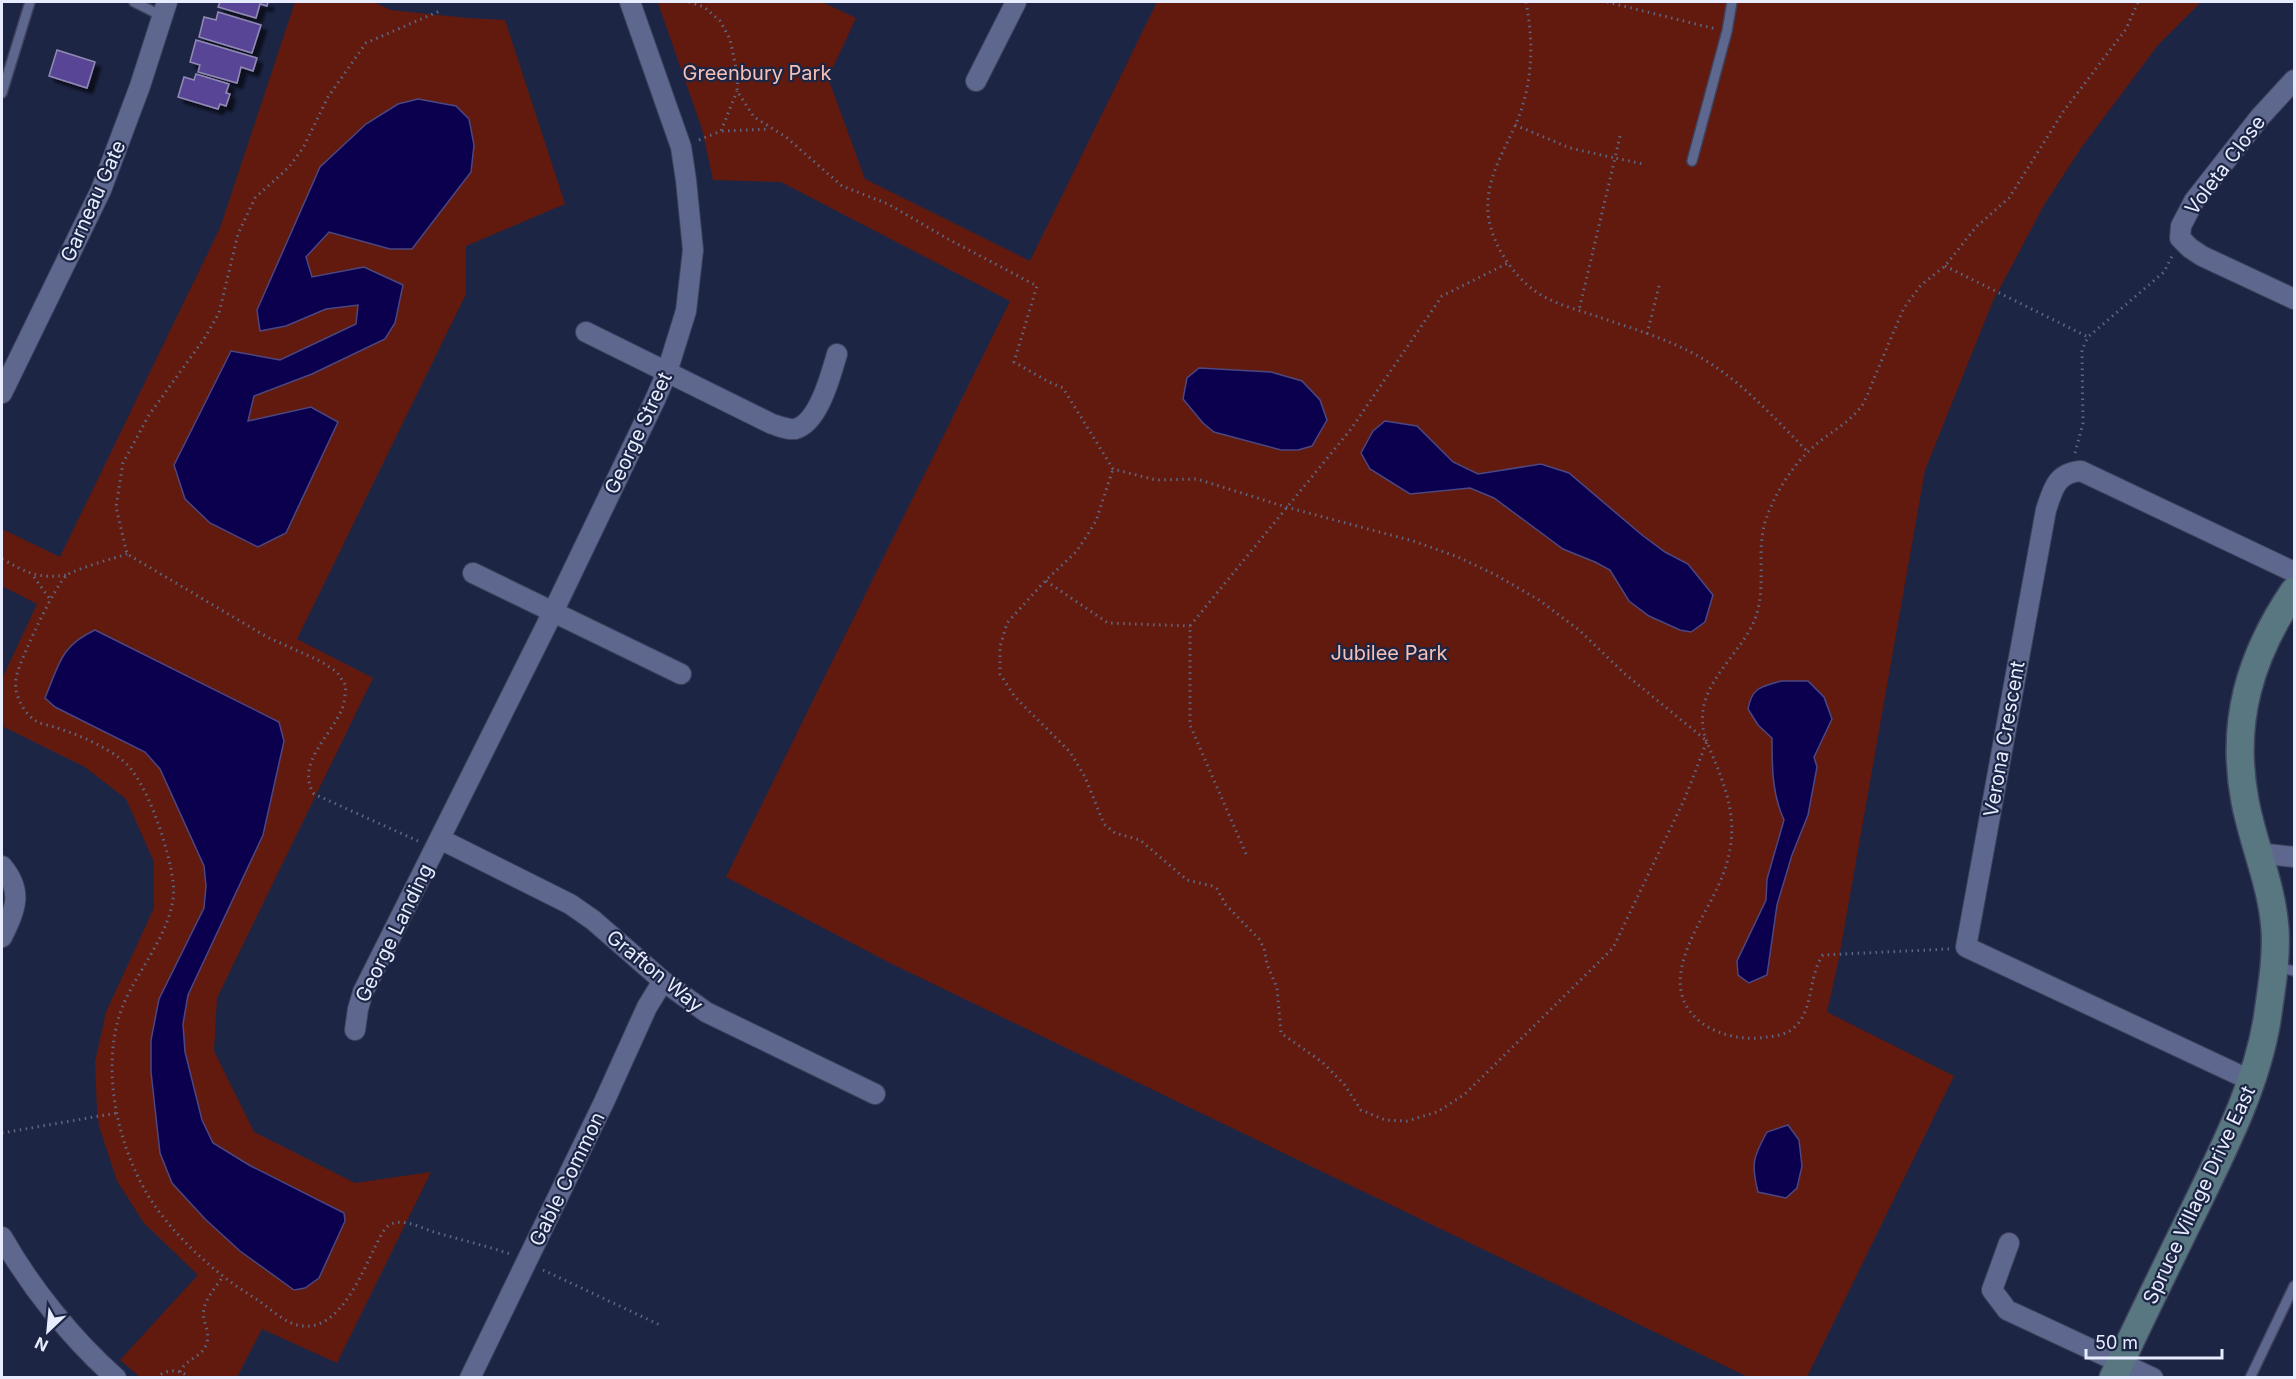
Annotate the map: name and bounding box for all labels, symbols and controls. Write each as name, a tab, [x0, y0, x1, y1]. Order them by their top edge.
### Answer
park label: Greenbury Park	[683, 61, 831, 85]
street label: Voleta Close	[2180, 110, 2270, 220]
street label: Garneau Gate	[55, 137, 131, 265]
street label: George Street	[599, 368, 677, 498]
park label: Jubilee Park	[1331, 641, 1447, 665]
street label: Verona Crescent	[1978, 659, 2030, 819]
street label: George Landing	[350, 860, 438, 1006]
street label: Grafton Way	[602, 925, 708, 1017]
street label: Spruce Village Drive East	[2138, 1082, 2260, 1308]
street label: Gable Common	[524, 1108, 610, 1250]
north arrow	[18, 1301, 78, 1361]
scale bar	[2086, 1322, 2222, 1360]
text: 50 m	[2095, 1332, 2138, 1353]
text: N	[32, 1333, 51, 1356]

